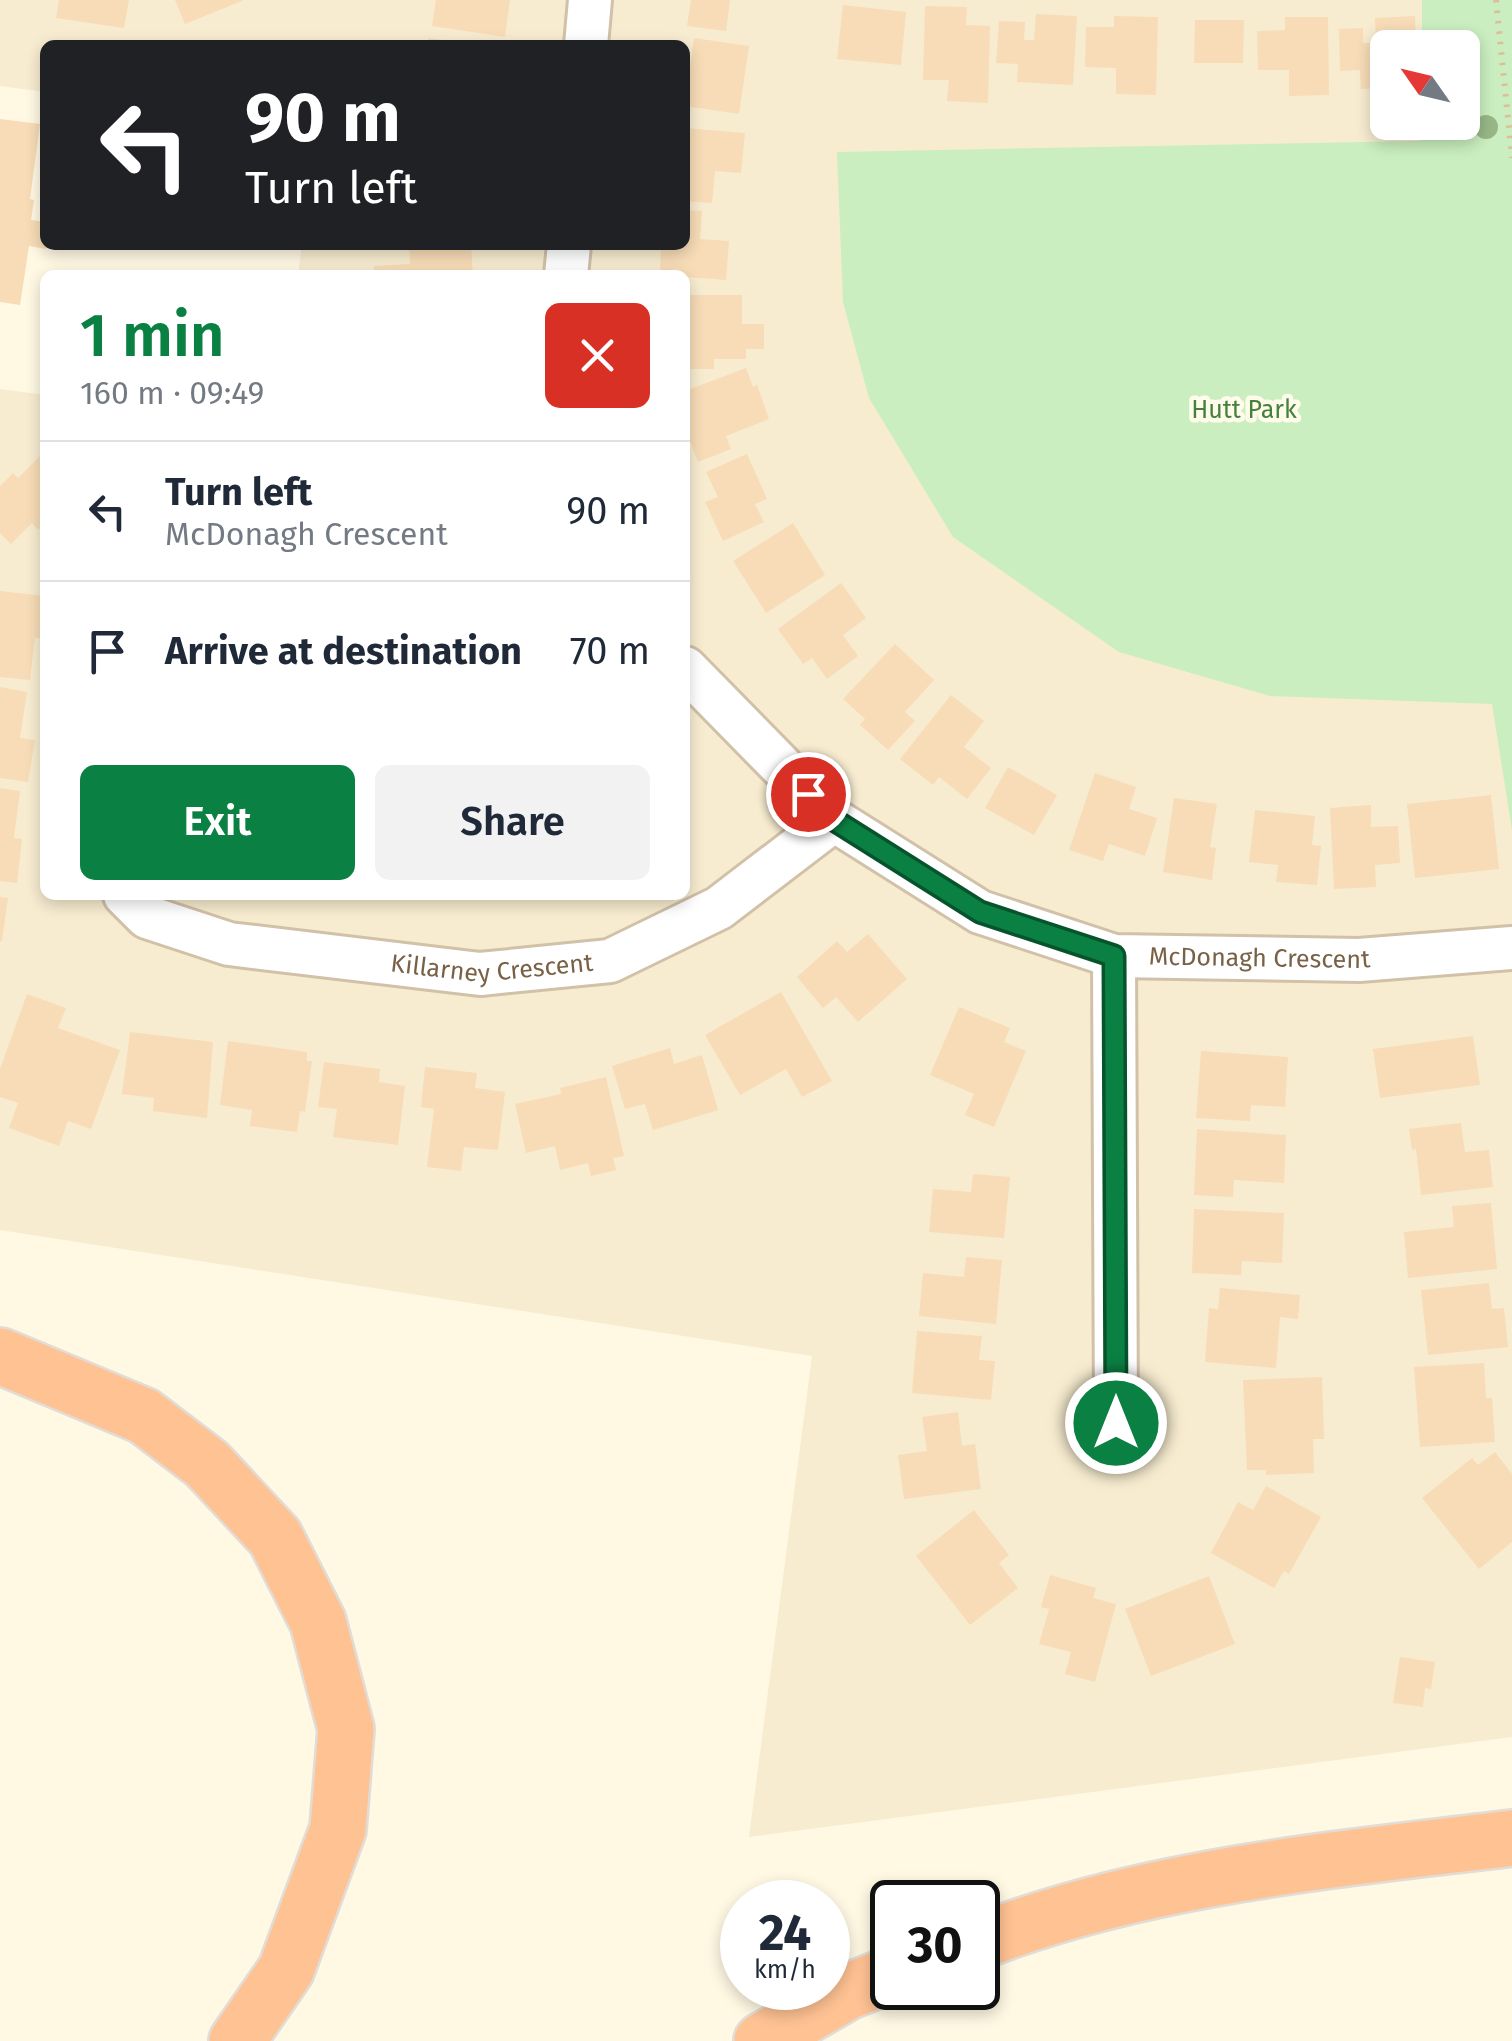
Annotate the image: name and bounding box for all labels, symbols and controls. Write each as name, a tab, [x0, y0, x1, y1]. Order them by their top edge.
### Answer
north arrow	[1370, 30, 1480, 140]
map controls	[1370, 30, 1480, 140]
text: 90 m	[245, 76, 401, 160]
icon: left	[80, 80, 210, 210]
text: Turn left	[245, 161, 417, 215]
text: 1 min	[80, 300, 225, 372]
button: close	[545, 303, 650, 408]
text: 160 m · 09:49	[80, 374, 264, 412]
park label: Hutt Park	[1191, 395, 1297, 425]
text: Turn left	[165, 469, 312, 515]
icon: left	[80, 484, 135, 539]
text: 90 m	[566, 488, 650, 534]
text: McDonagh Crescent	[165, 515, 448, 553]
icon: arrive	[80, 624, 135, 679]
text: Arrive at destination	[165, 628, 522, 674]
text: 70 m	[570, 628, 650, 674]
pin	[766, 752, 851, 837]
button: Exit	[80, 765, 355, 880]
button: Share	[375, 765, 650, 880]
icon: arrive	[781, 767, 836, 822]
street label: McDonagh Crescent	[1149, 942, 1372, 975]
street label: Killarney Crescent	[389, 948, 595, 989]
position arrow	[1064, 1371, 1168, 1475]
speed limit sign: 30	[870, 1880, 1000, 2010]
text: 24	[759, 1903, 811, 1963]
text: km/h	[754, 1955, 816, 1985]

